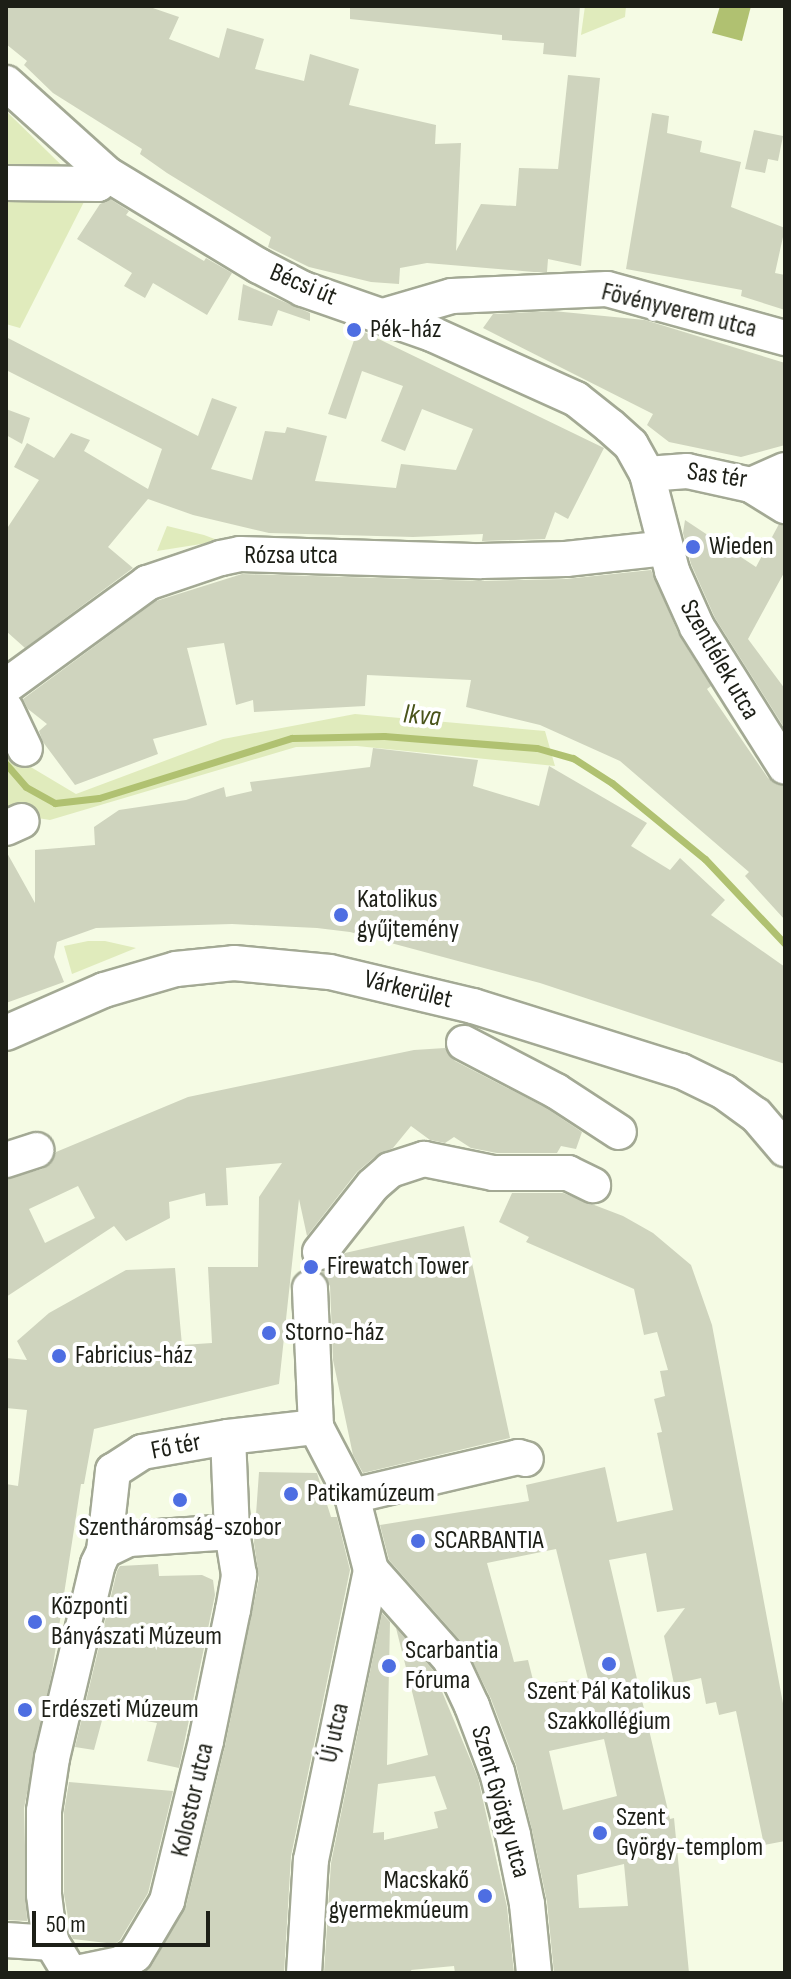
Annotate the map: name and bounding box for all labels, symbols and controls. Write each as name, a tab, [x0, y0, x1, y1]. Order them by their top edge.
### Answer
street label: Bécsi út	[265, 257, 341, 313]
street label: Fövényverem utca	[598, 277, 760, 345]
place label: Pék-ház	[370, 314, 441, 346]
marker: Pék-ház	[345, 321, 363, 339]
street label: Sas tér	[685, 456, 749, 496]
place label: Wieden	[709, 531, 774, 563]
marker: Wieden	[684, 538, 702, 556]
street label: Rózsa utca	[244, 540, 338, 572]
street label: Szentlélek utca	[672, 595, 766, 725]
water label: Ikva	[402, 698, 442, 734]
place label: Katolikus gyűjtemény	[357, 884, 459, 946]
marker: Katolikus gyűjtemény	[332, 906, 350, 924]
street label: Várkerület	[361, 964, 455, 1016]
place label: Firewatch Tower	[327, 1251, 469, 1283]
marker: Firewatch Tower	[302, 1258, 320, 1276]
place label: Storno-ház	[285, 1317, 384, 1349]
marker: Storno-ház	[260, 1324, 278, 1342]
place label: Fabricius-ház	[75, 1340, 193, 1372]
marker: Fabricius-ház	[50, 1347, 68, 1365]
street label: Fő tér	[148, 1427, 204, 1467]
place label: Patikamúzeum	[307, 1478, 435, 1510]
marker: Patikamúzeum	[282, 1485, 300, 1503]
marker: Szentháromság-szobor	[171, 1491, 189, 1509]
place label: Szentháromság-szobor	[79, 1512, 281, 1544]
place label: SCARBANTIA	[434, 1525, 544, 1557]
marker: SCARBANTIA	[409, 1532, 427, 1550]
place label: Központi Bányászati Múzeum	[51, 1591, 222, 1652]
marker: Központi Bányászati Múzeum	[26, 1613, 44, 1631]
place label: Scarbantia Fóruma	[405, 1635, 499, 1696]
marker: Szent Pál Katolikus Szakkollégium	[600, 1655, 618, 1673]
marker: Scarbantia Fóruma	[380, 1657, 398, 1675]
place label: Szent Pál Katolikus Szakkollégium	[527, 1676, 691, 1738]
place label: Erdészeti Múzeum	[41, 1694, 199, 1726]
street label: Új utca	[313, 1700, 357, 1766]
marker: Erdészeti Múzeum	[16, 1701, 34, 1719]
street label: Szent György utca	[463, 1722, 537, 1882]
street label: Kolostor utca	[165, 1740, 221, 1860]
place label: Szent György-templom	[616, 1802, 763, 1864]
marker: Szent György-templom	[591, 1824, 609, 1842]
place label: Macskakő gyermekmúeum	[329, 1865, 469, 1926]
marker: Macskakő gyermekmúeum	[476, 1887, 494, 1905]
scale bar	[36, 1895, 214, 1945]
text: 50 m	[46, 1910, 86, 1939]

